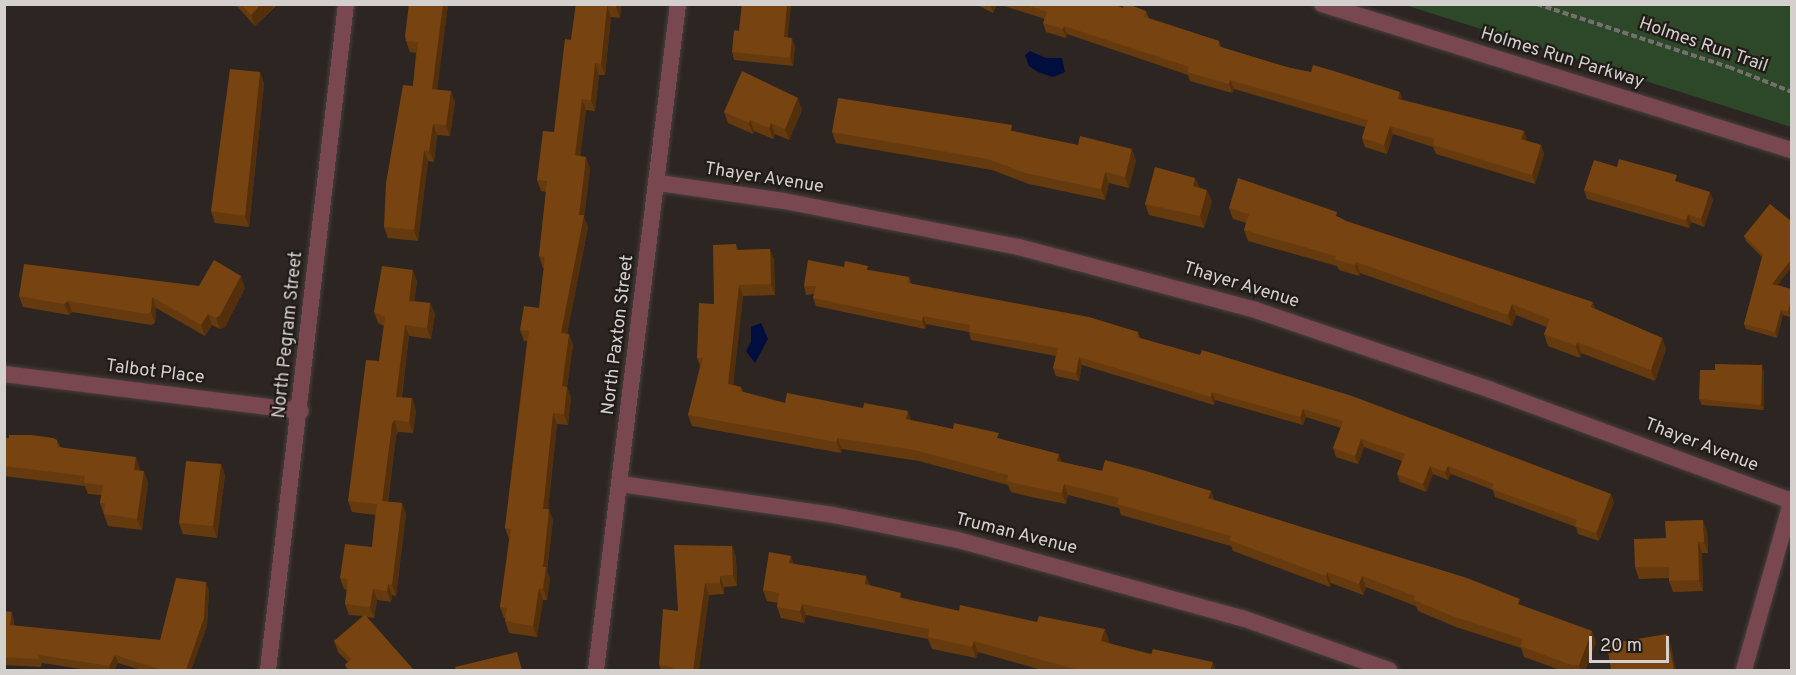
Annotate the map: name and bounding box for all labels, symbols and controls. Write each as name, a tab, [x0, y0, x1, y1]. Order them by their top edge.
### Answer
street label: Holmes Run Trail	[1635, 14, 1771, 78]
street label: Holmes Run Parkway	[1478, 24, 1646, 94]
street label: Thayer Avenue	[703, 159, 825, 199]
street label: North Pegram Street	[269, 250, 309, 420]
street label: North Paxton Street	[598, 254, 640, 416]
street label: Thayer Avenue	[1180, 258, 1302, 314]
street label: Talbot Place	[104, 356, 206, 390]
street label: Thayer Avenue	[1641, 414, 1761, 478]
street label: Truman Avenue	[952, 509, 1080, 561]
scale bar	[1592, 624, 1672, 662]
text: 20 m	[1600, 635, 1642, 658]

